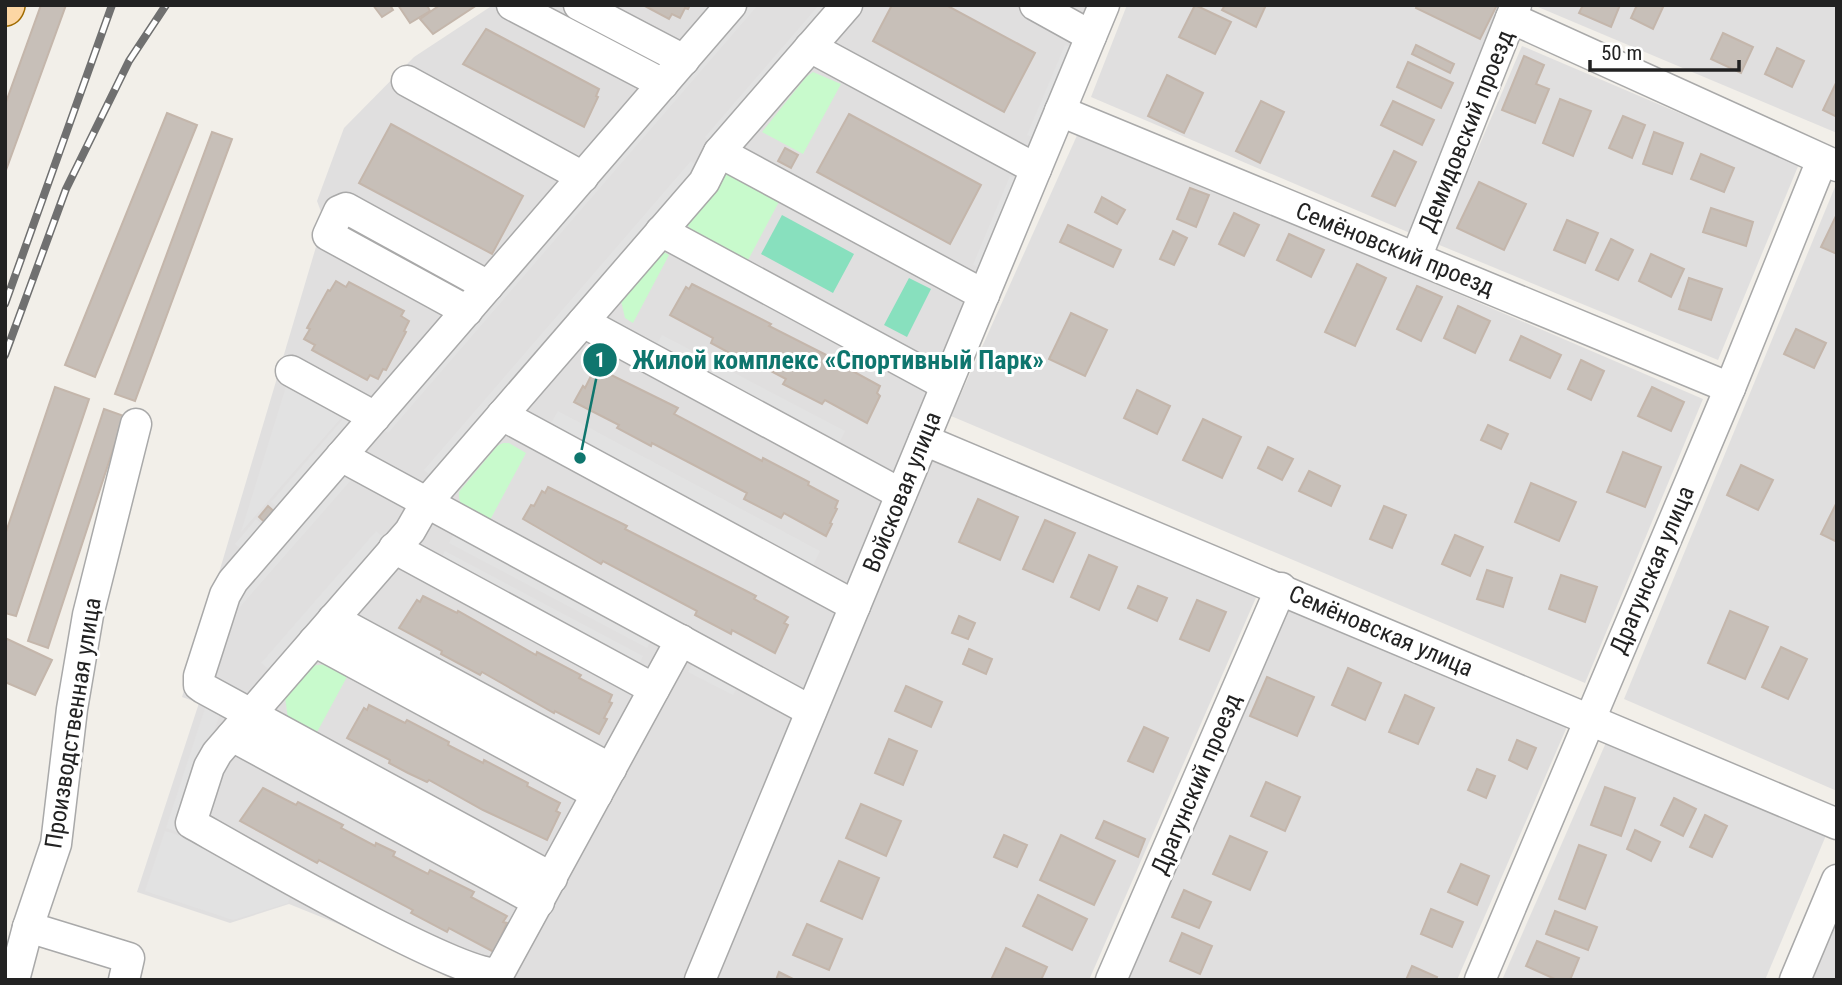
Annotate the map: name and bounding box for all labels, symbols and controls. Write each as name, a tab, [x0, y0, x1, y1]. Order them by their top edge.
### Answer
street label: Демидовский проезд	[1413, 26, 1519, 236]
scale bar	[1590, 28, 1739, 72]
text: 50 m	[1601, 41, 1642, 65]
street label: Семёновский проезд	[1292, 196, 1498, 302]
callout: Жилой комплекс «Спортивный Парк»	[583, 336, 1058, 383]
text: Жилой комплекс «Спортивный Парк»	[632, 345, 1044, 375]
text: 1	[595, 348, 605, 372]
street label: Войсковая улица	[857, 408, 947, 576]
street label: Драгунская улица	[1604, 482, 1700, 658]
street label: Семёновская улица	[1285, 580, 1477, 682]
street label: Производственная улица	[39, 596, 107, 850]
street label: Драгунский проезд	[1145, 689, 1247, 879]

